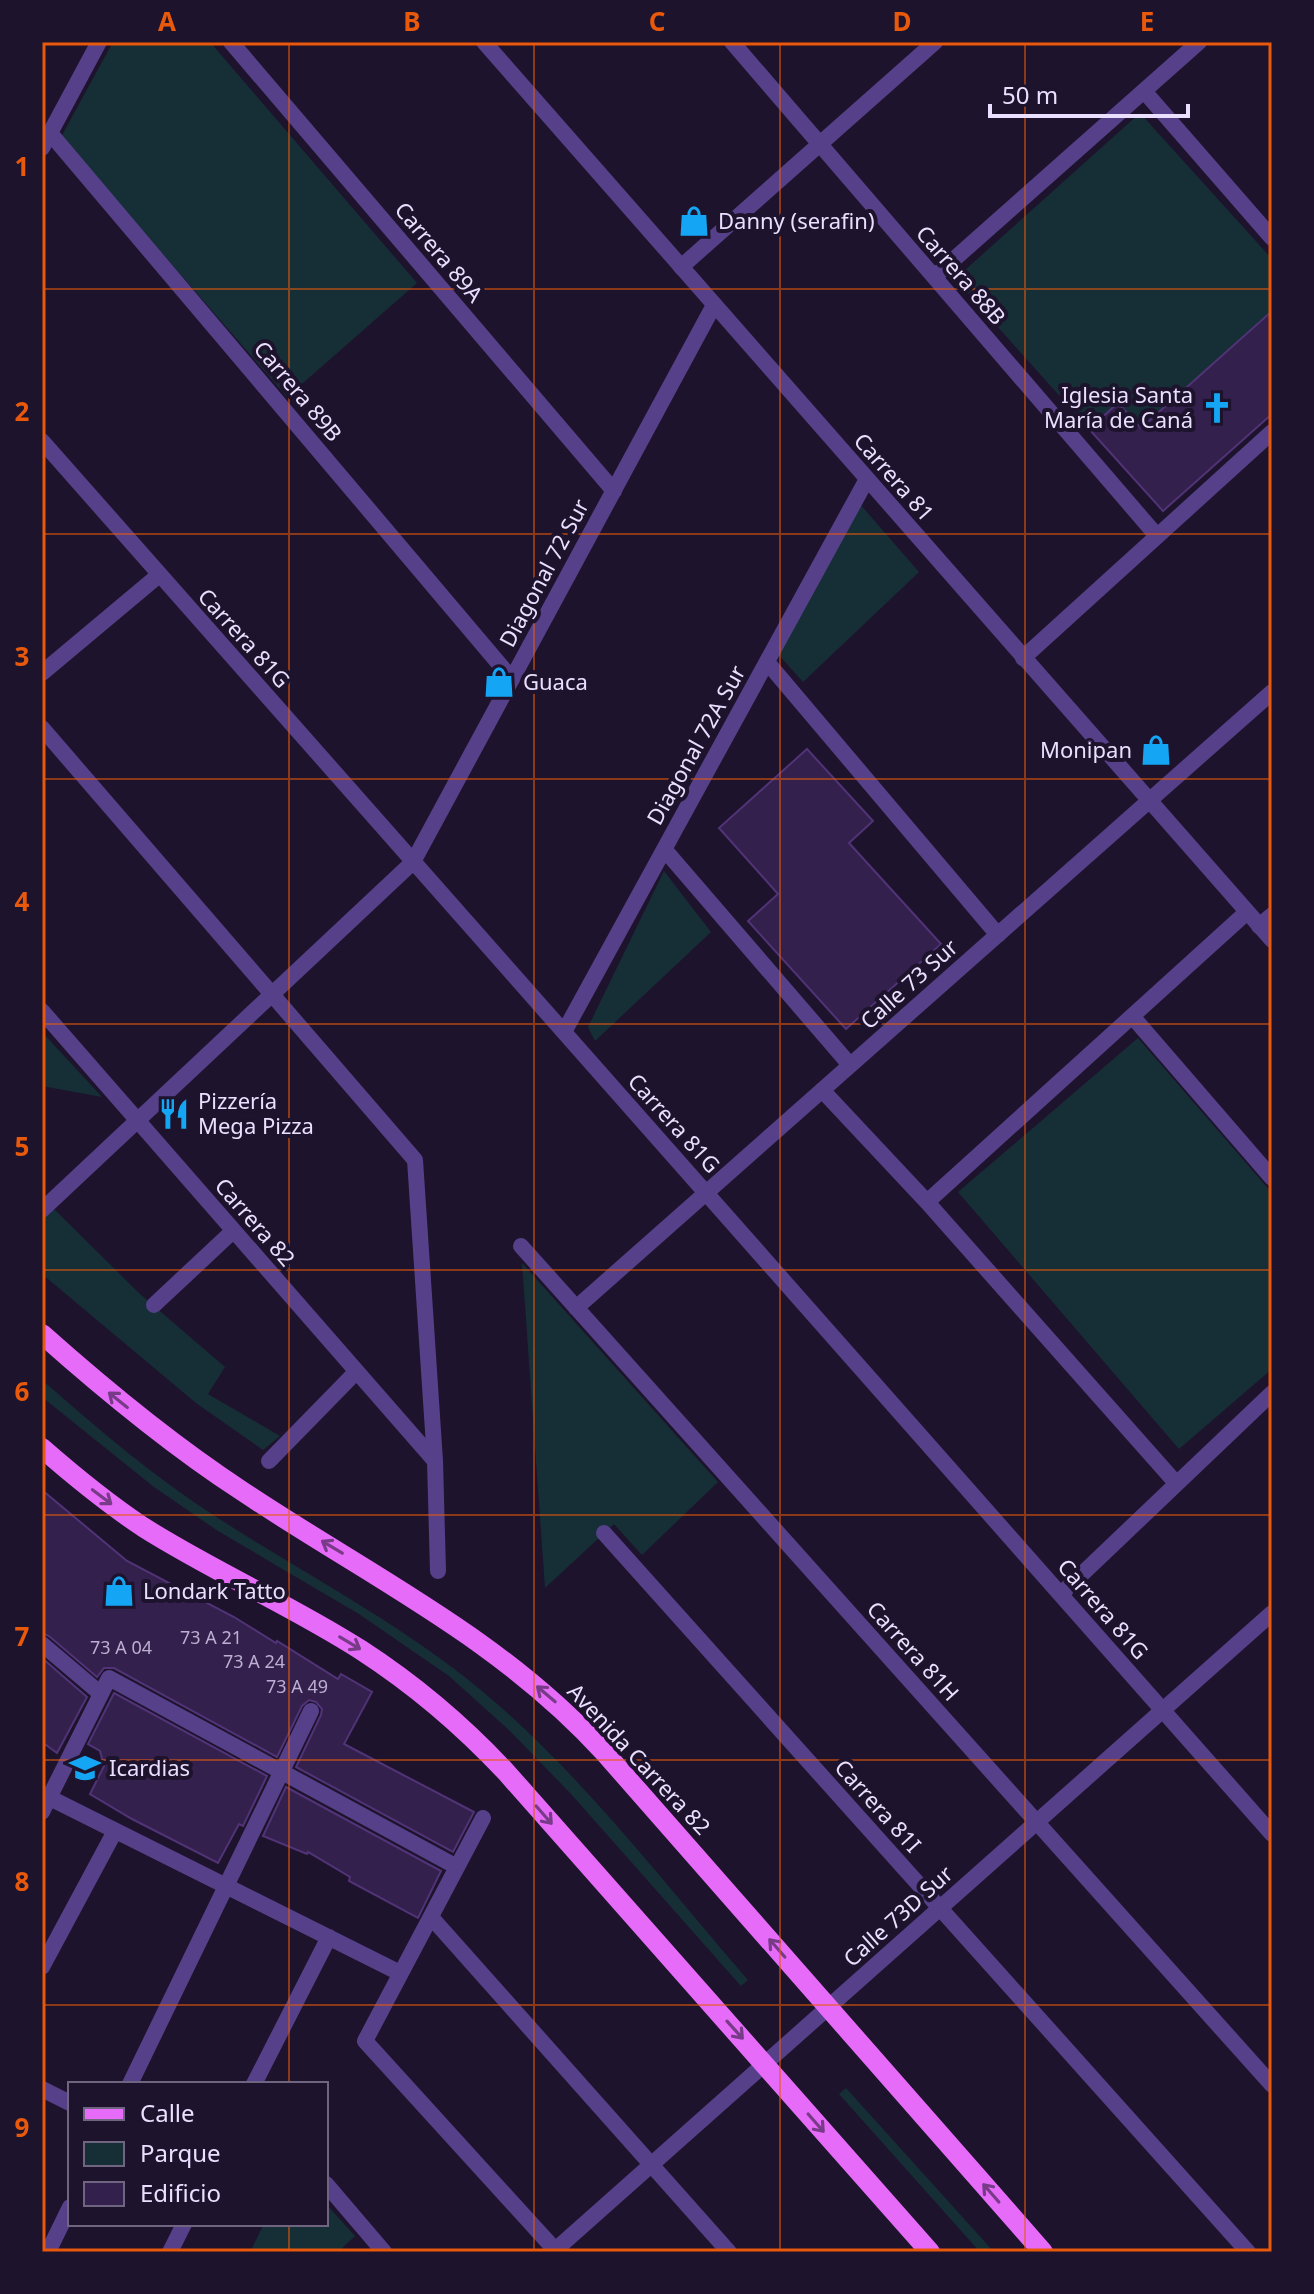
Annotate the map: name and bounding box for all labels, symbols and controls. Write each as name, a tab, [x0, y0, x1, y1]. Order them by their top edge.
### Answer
text: A	[158, 3, 176, 39]
text: B	[403, 3, 421, 39]
text: C	[649, 3, 665, 39]
text: D	[892, 3, 912, 39]
text: E	[1140, 3, 1154, 39]
scale bar	[990, 68, 1188, 118]
text: 50 m	[1002, 78, 1058, 111]
text: 1	[15, 148, 29, 184]
street label: Carrera 89A	[389, 195, 491, 309]
shop icon: Danny (serafin)	[677, 204, 711, 238]
place label: Danny (serafin)	[718, 205, 875, 235]
street label: Carrera 88B	[910, 218, 1013, 330]
street label: Carrera 89B	[248, 334, 350, 447]
place label: Iglesia Santa María de Caná	[1044, 379, 1193, 434]
church icon: Iglesia Santa María de Caná	[1200, 391, 1234, 425]
text: 2	[15, 393, 30, 429]
street label: Carrera 81	[848, 426, 942, 527]
street label: Diagonal 72 Sur	[491, 493, 595, 652]
street label: Carrera 81G	[192, 581, 297, 694]
text: 3	[15, 638, 29, 674]
street label: Diagonal 72A Sur	[639, 659, 751, 830]
shop icon: Guaca	[482, 665, 516, 699]
place label: Guaca	[523, 666, 588, 696]
shop icon: Monipan	[1139, 733, 1173, 767]
place label: Monipan	[1040, 734, 1132, 764]
text: 4	[15, 883, 30, 919]
street label: Calle 73 Sur	[853, 932, 963, 1035]
street label: Carrera 81G	[622, 1066, 727, 1179]
place label: Pizzería Mega Pizza	[198, 1085, 314, 1140]
restaurant icon: Pizzería Mega Pizza	[157, 1097, 191, 1131]
text: 5	[15, 1128, 29, 1164]
street label: Carrera 82	[209, 1171, 303, 1272]
text: 6	[15, 1373, 30, 1409]
one-way arrow	[108, 1391, 128, 1409]
one-way arrow	[91, 1489, 113, 1506]
one-way arrow	[321, 1539, 344, 1555]
street label: Carrera 81G	[1052, 1552, 1156, 1665]
shop icon: Londark Tatto	[102, 1574, 136, 1608]
place label: Londark Tatto	[143, 1575, 286, 1605]
street label: Carrera 81H	[861, 1594, 967, 1707]
text: 7	[15, 1618, 30, 1654]
house number: 73 A 21	[180, 1625, 242, 1649]
house number: 73 A 04	[90, 1635, 152, 1659]
one-way arrow	[338, 1636, 361, 1652]
house number: 73 A 24	[223, 1649, 285, 1673]
house number: 73 A 49	[266, 1674, 328, 1698]
street label: Avenida Carrera 82	[562, 1676, 718, 1841]
one-way arrow	[536, 1685, 557, 1703]
school or university icon: Icardias	[68, 1751, 102, 1785]
place label: Icardias	[109, 1752, 190, 1782]
street label: Carrera 81I	[829, 1752, 929, 1858]
one-way arrow	[535, 1804, 553, 1824]
street label: Calle 73D Sur	[836, 1858, 958, 1972]
text: 8	[15, 1863, 29, 1899]
one-way arrow	[768, 1939, 786, 1959]
one-way arrow	[726, 2020, 744, 2040]
legend	[68, 2082, 328, 2226]
text: Calle	[140, 2096, 195, 2129]
text: 9	[15, 2109, 29, 2145]
one-way arrow	[807, 2112, 825, 2132]
text: Parque	[140, 2136, 221, 2169]
text: Edificio	[140, 2176, 221, 2209]
one-way arrow	[982, 2184, 1000, 2204]

